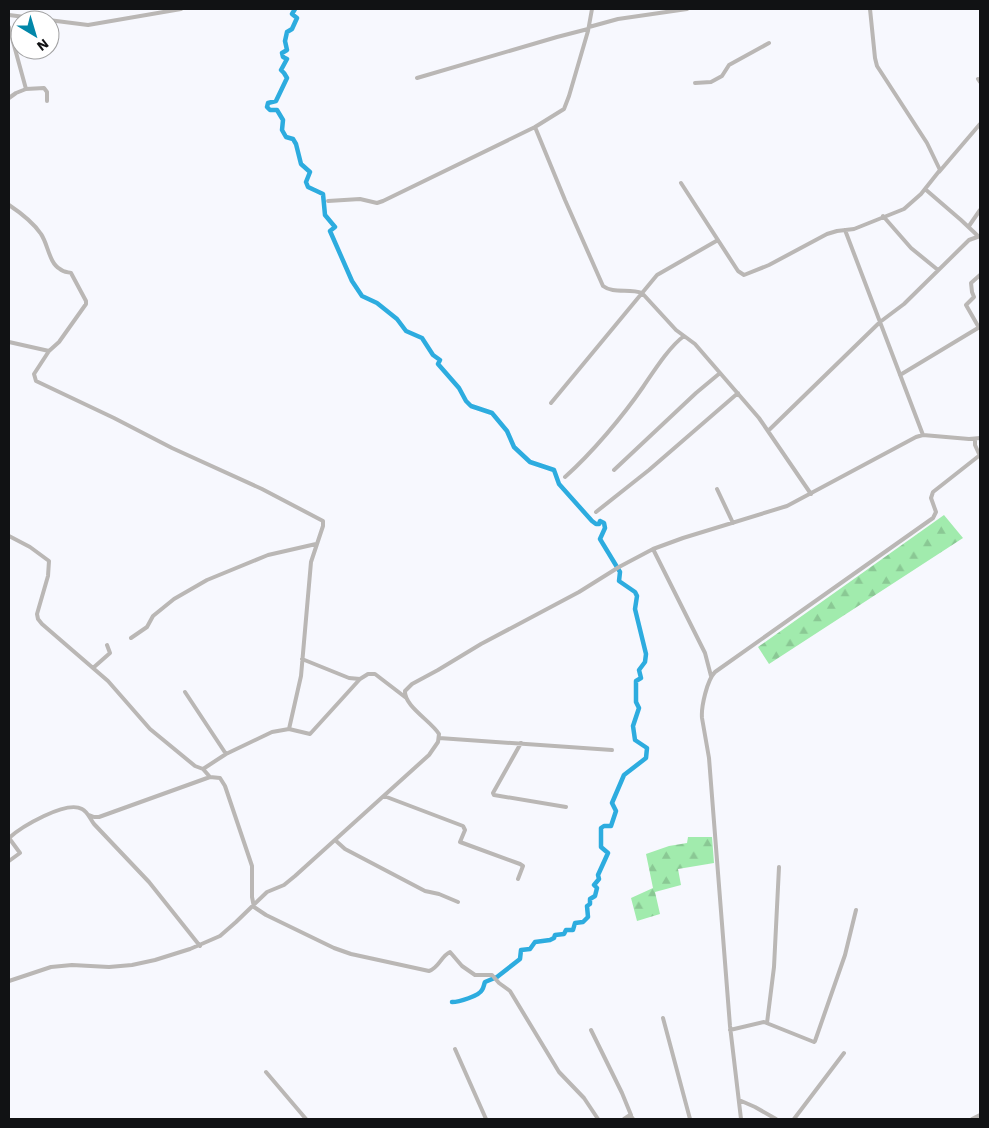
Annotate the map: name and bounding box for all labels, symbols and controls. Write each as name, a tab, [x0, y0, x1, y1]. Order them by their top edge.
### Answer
north arrow	[10, 10, 60, 60]
text: N	[34, 36, 52, 55]

